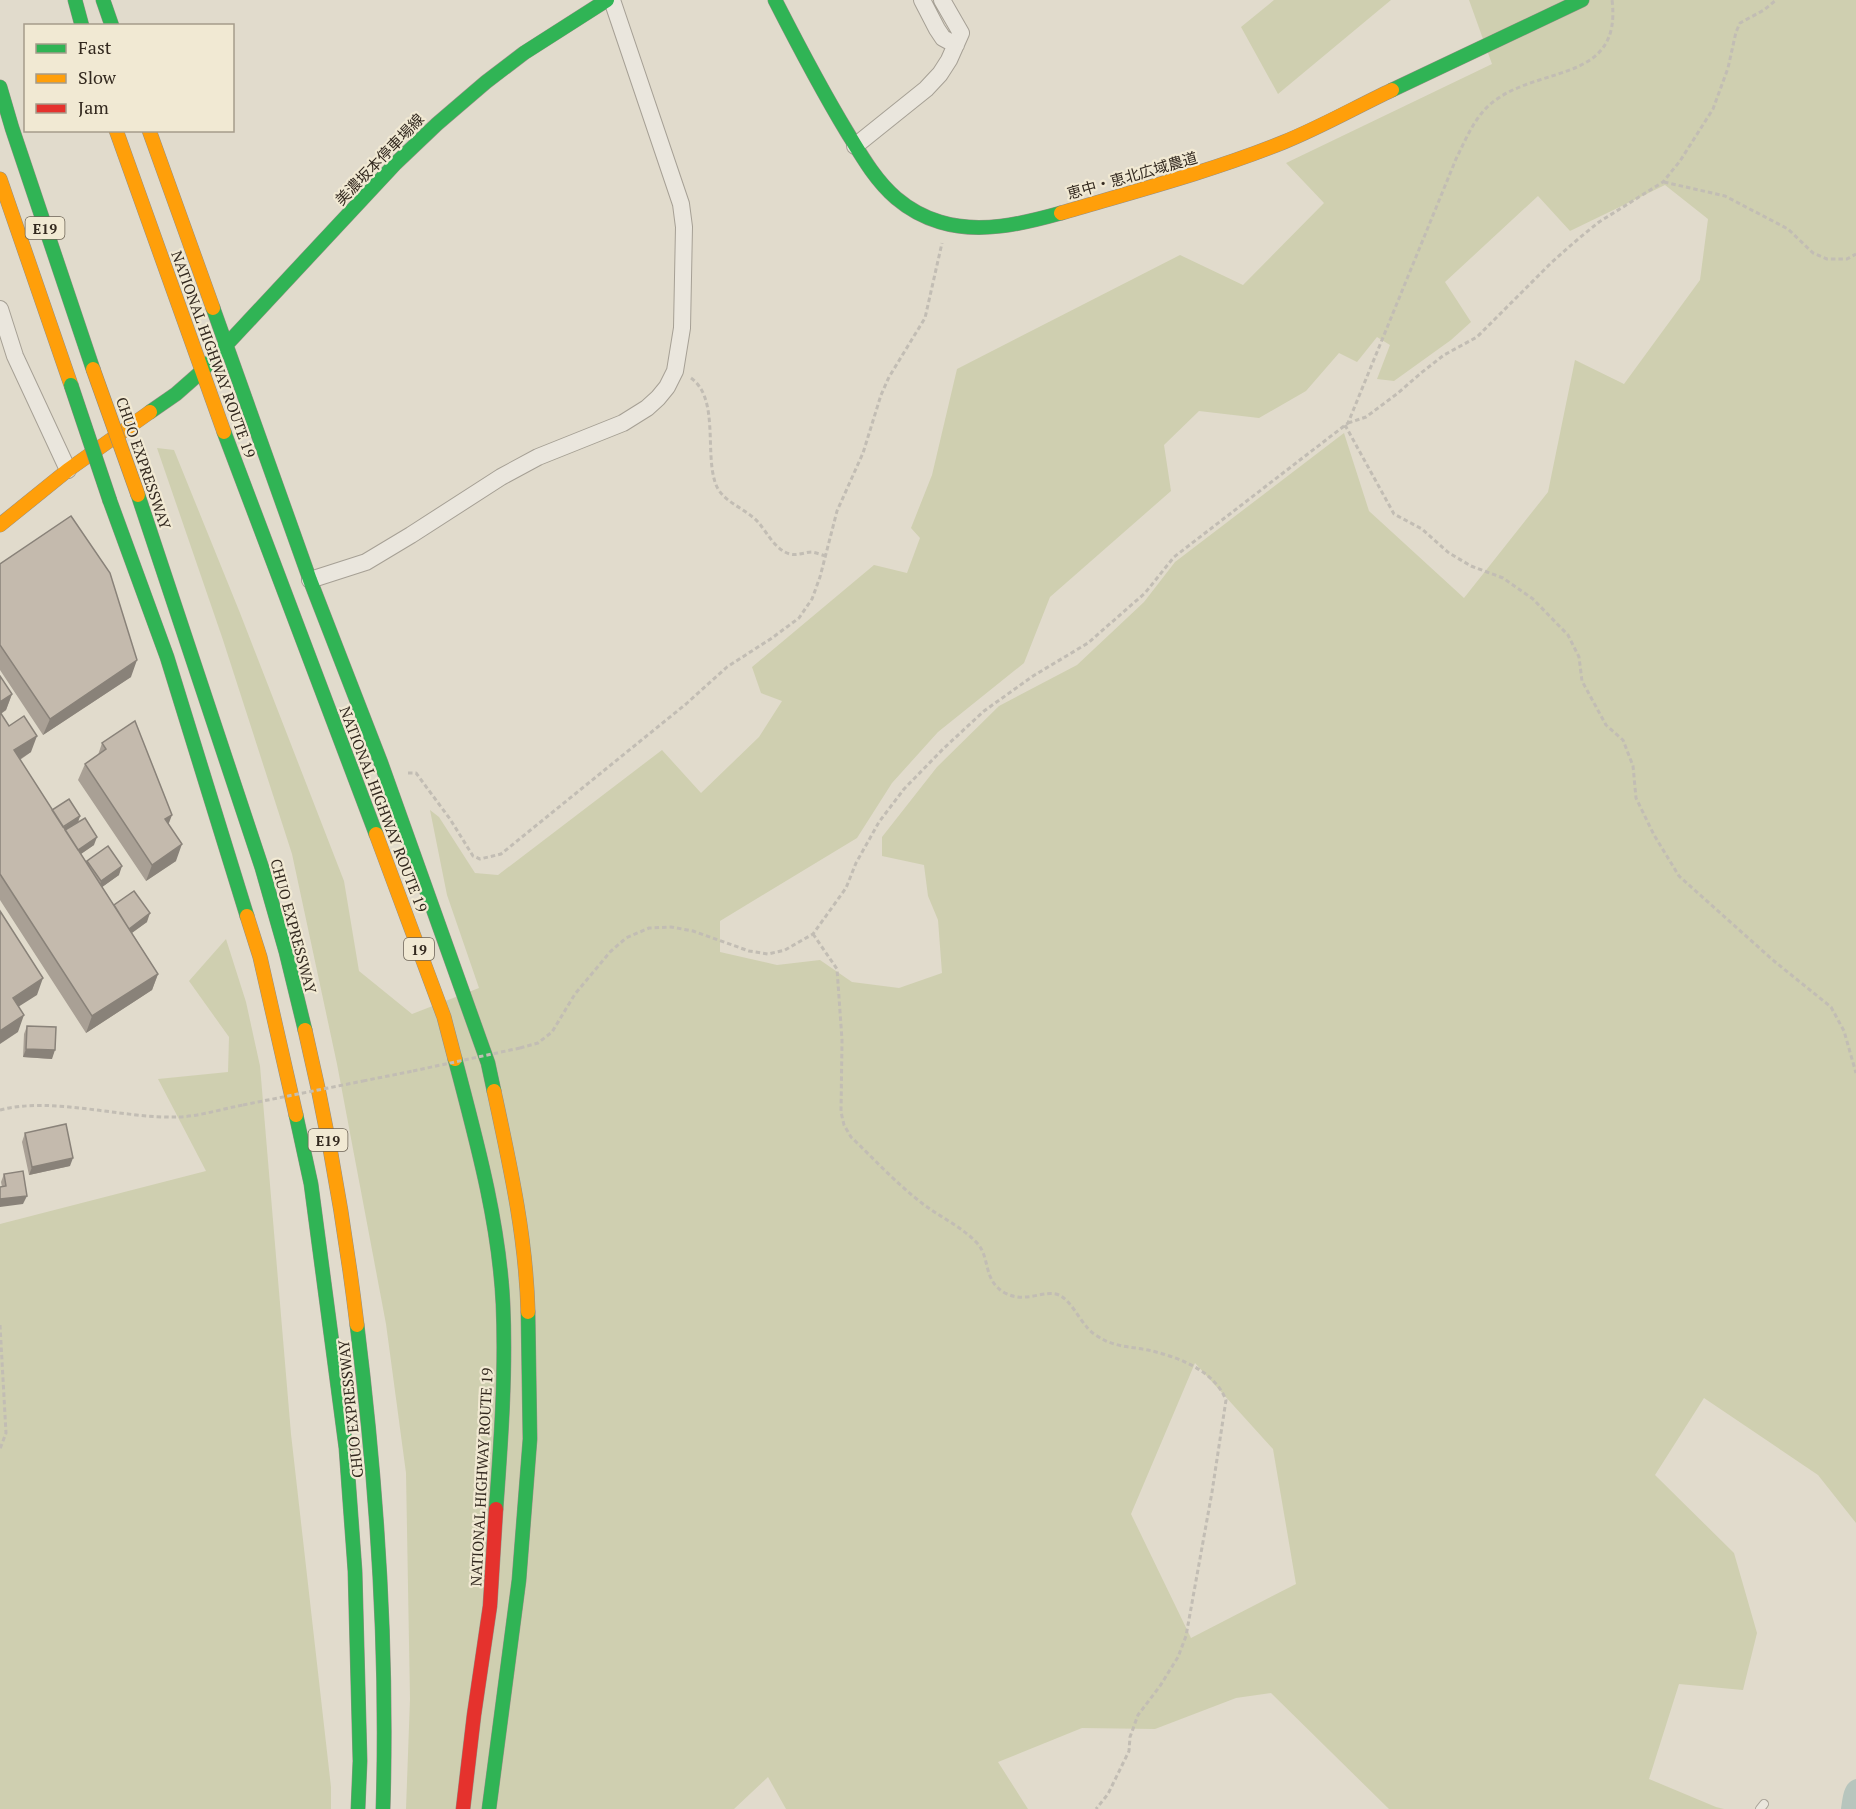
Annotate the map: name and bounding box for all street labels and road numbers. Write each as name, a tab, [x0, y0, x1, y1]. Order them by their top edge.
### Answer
street label: 美濃坂本停車場線	[330, 109, 428, 209]
street label: 恵中・恵北広域農道	[1064, 147, 1200, 203]
road number: E19	[26, 217, 64, 239]
street label: NATIONAL HIGHWAY ROUTE 19	[167, 248, 261, 460]
street label: CHUO EXPRESSWAY	[112, 394, 176, 532]
street label: NATIONAL HIGHWAY ROUTE 19	[335, 703, 433, 915]
street label: CHUO EXPRESSWAY	[266, 856, 322, 996]
road number: 19	[404, 938, 434, 960]
road number: E19	[308, 1129, 348, 1151]
street label: CHUO EXPRESSWAY	[333, 1339, 367, 1479]
street label: NATIONAL HIGHWAY ROUTE 19	[465, 1367, 497, 1587]

